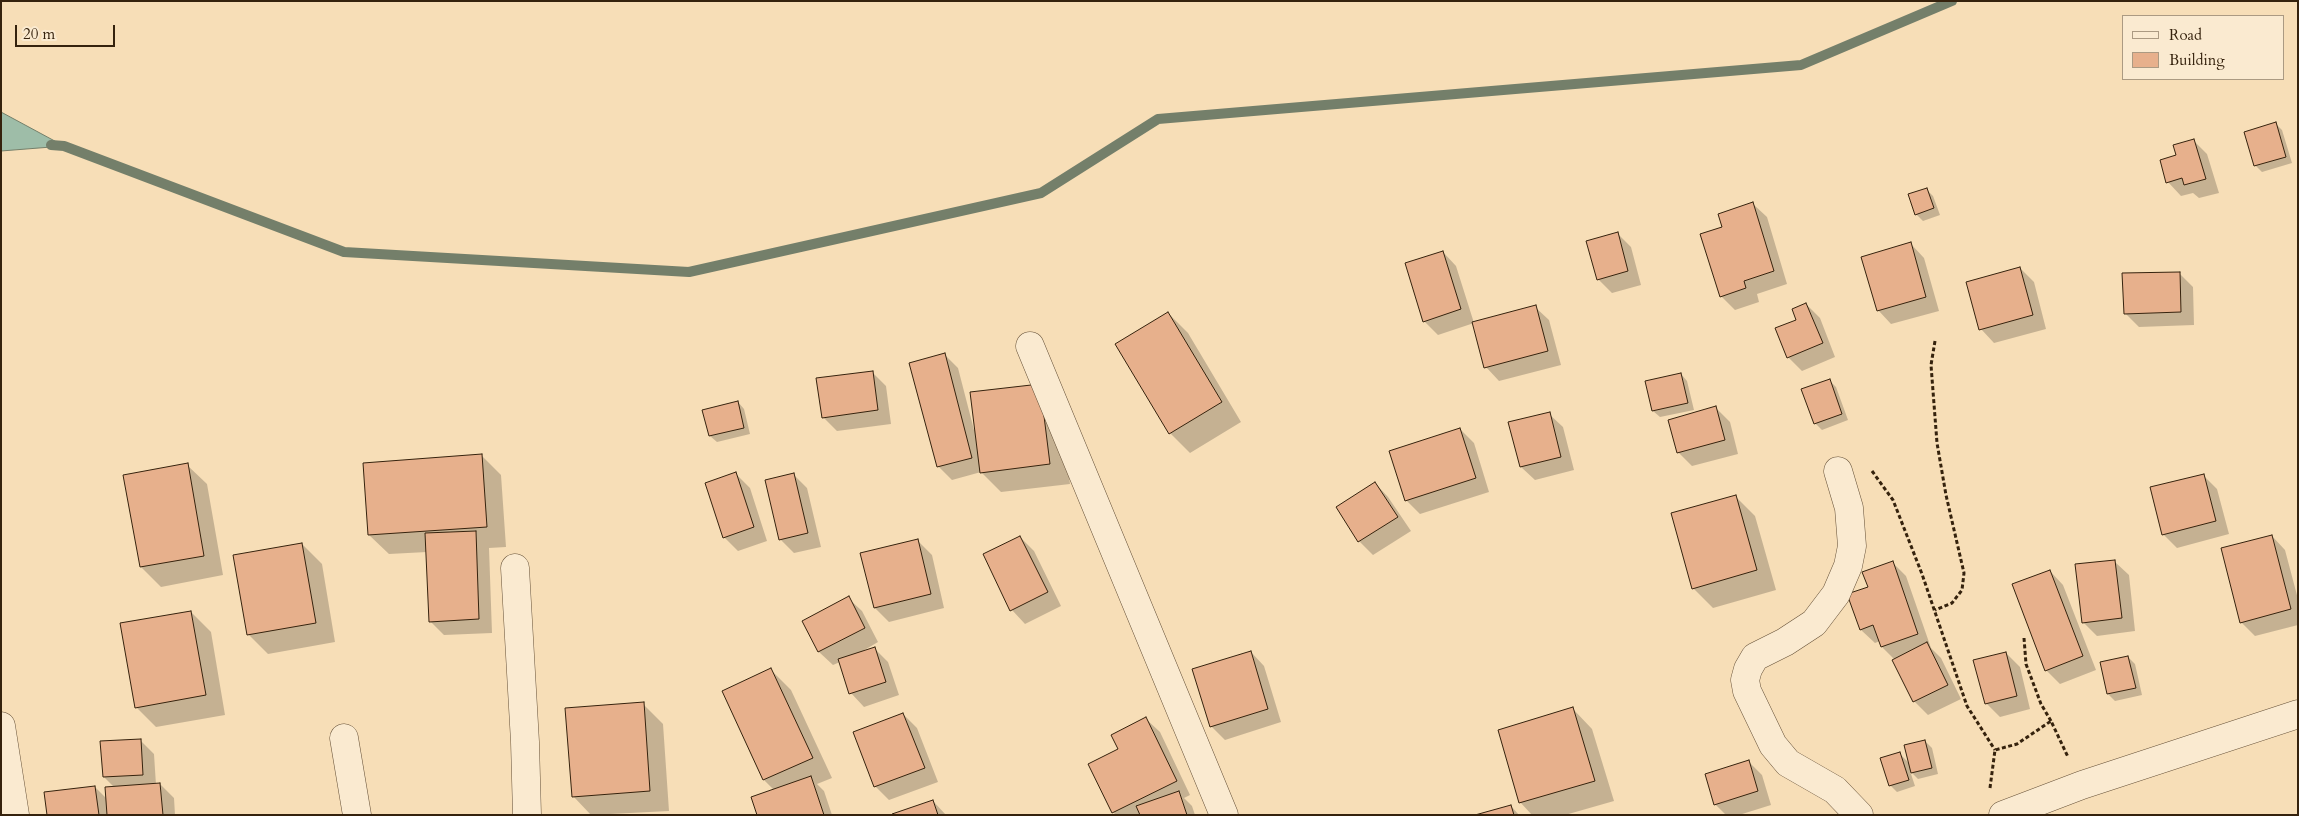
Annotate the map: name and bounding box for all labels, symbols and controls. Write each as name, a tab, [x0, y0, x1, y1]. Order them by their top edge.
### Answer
scale bar	[18, 15, 118, 47]
legend	[2122, 15, 2284, 80]
text: 20 m	[23, 24, 55, 44]
text: Road	[2169, 25, 2202, 45]
text: Building	[2169, 50, 2225, 70]

